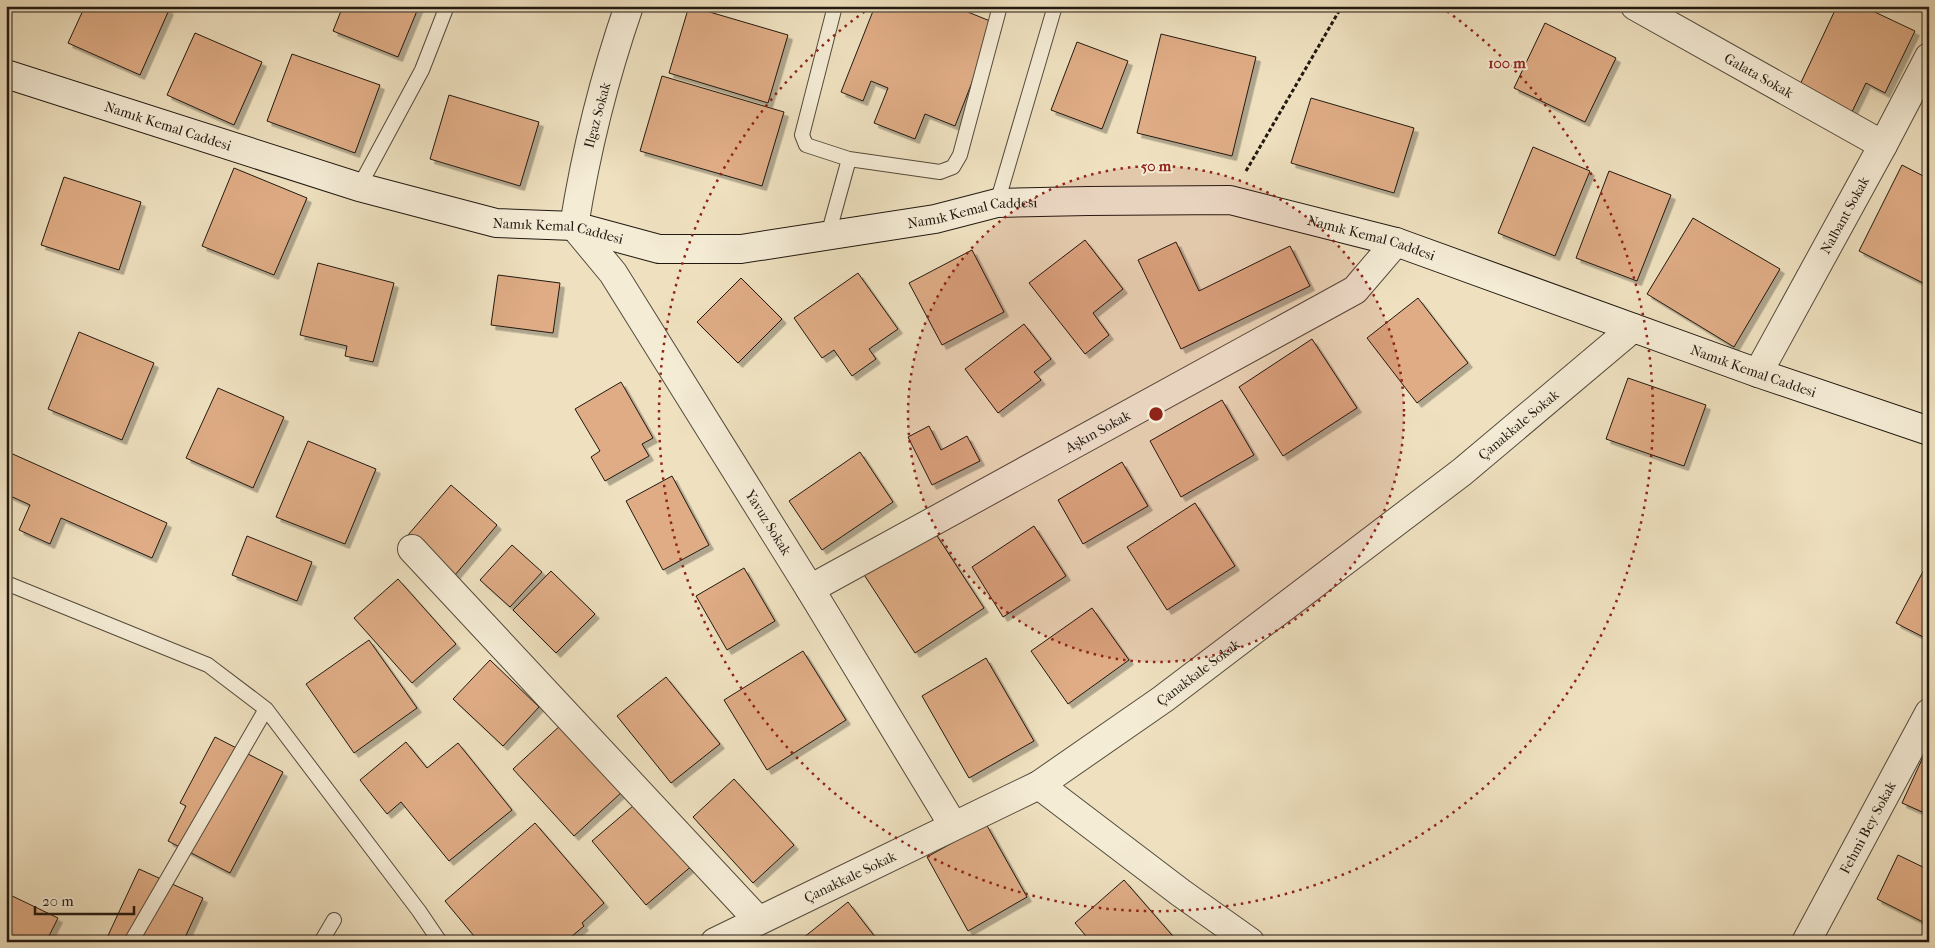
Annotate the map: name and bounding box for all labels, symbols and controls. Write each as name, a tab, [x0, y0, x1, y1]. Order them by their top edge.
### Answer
street label: Galata Sokak	[1721, 50, 1797, 102]
text: 100 m	[1488, 54, 1526, 72]
street label: Ilgaz Sokak	[581, 80, 615, 150]
street label: Namık Kemal Caddesi	[102, 98, 233, 155]
text: 50 m	[1141, 157, 1172, 175]
street label: Nalbant Sokak	[1817, 173, 1873, 257]
street label: Namık Kemal Caddesi	[906, 194, 1038, 232]
street label: Namık Kemal Caddesi	[1305, 212, 1437, 264]
street label: Namık Kemal Caddesi	[492, 215, 625, 248]
street label: Namık Kemal Caddesi	[1688, 341, 1818, 401]
street label: Çanakkale Sokak	[1475, 386, 1563, 464]
centre of rings	[1147, 405, 1165, 423]
street label: Aşkın Sokak	[1061, 407, 1134, 457]
street label: Yavuz Sokak	[741, 486, 795, 559]
street label: Çanakkale Sokak	[1153, 635, 1244, 710]
street label: Fehmi Bey Sokak	[1836, 778, 1900, 877]
street label: Çanakkale Sokak	[801, 847, 900, 907]
scale bar	[35, 883, 134, 915]
text: 20 m	[42, 892, 74, 910]

